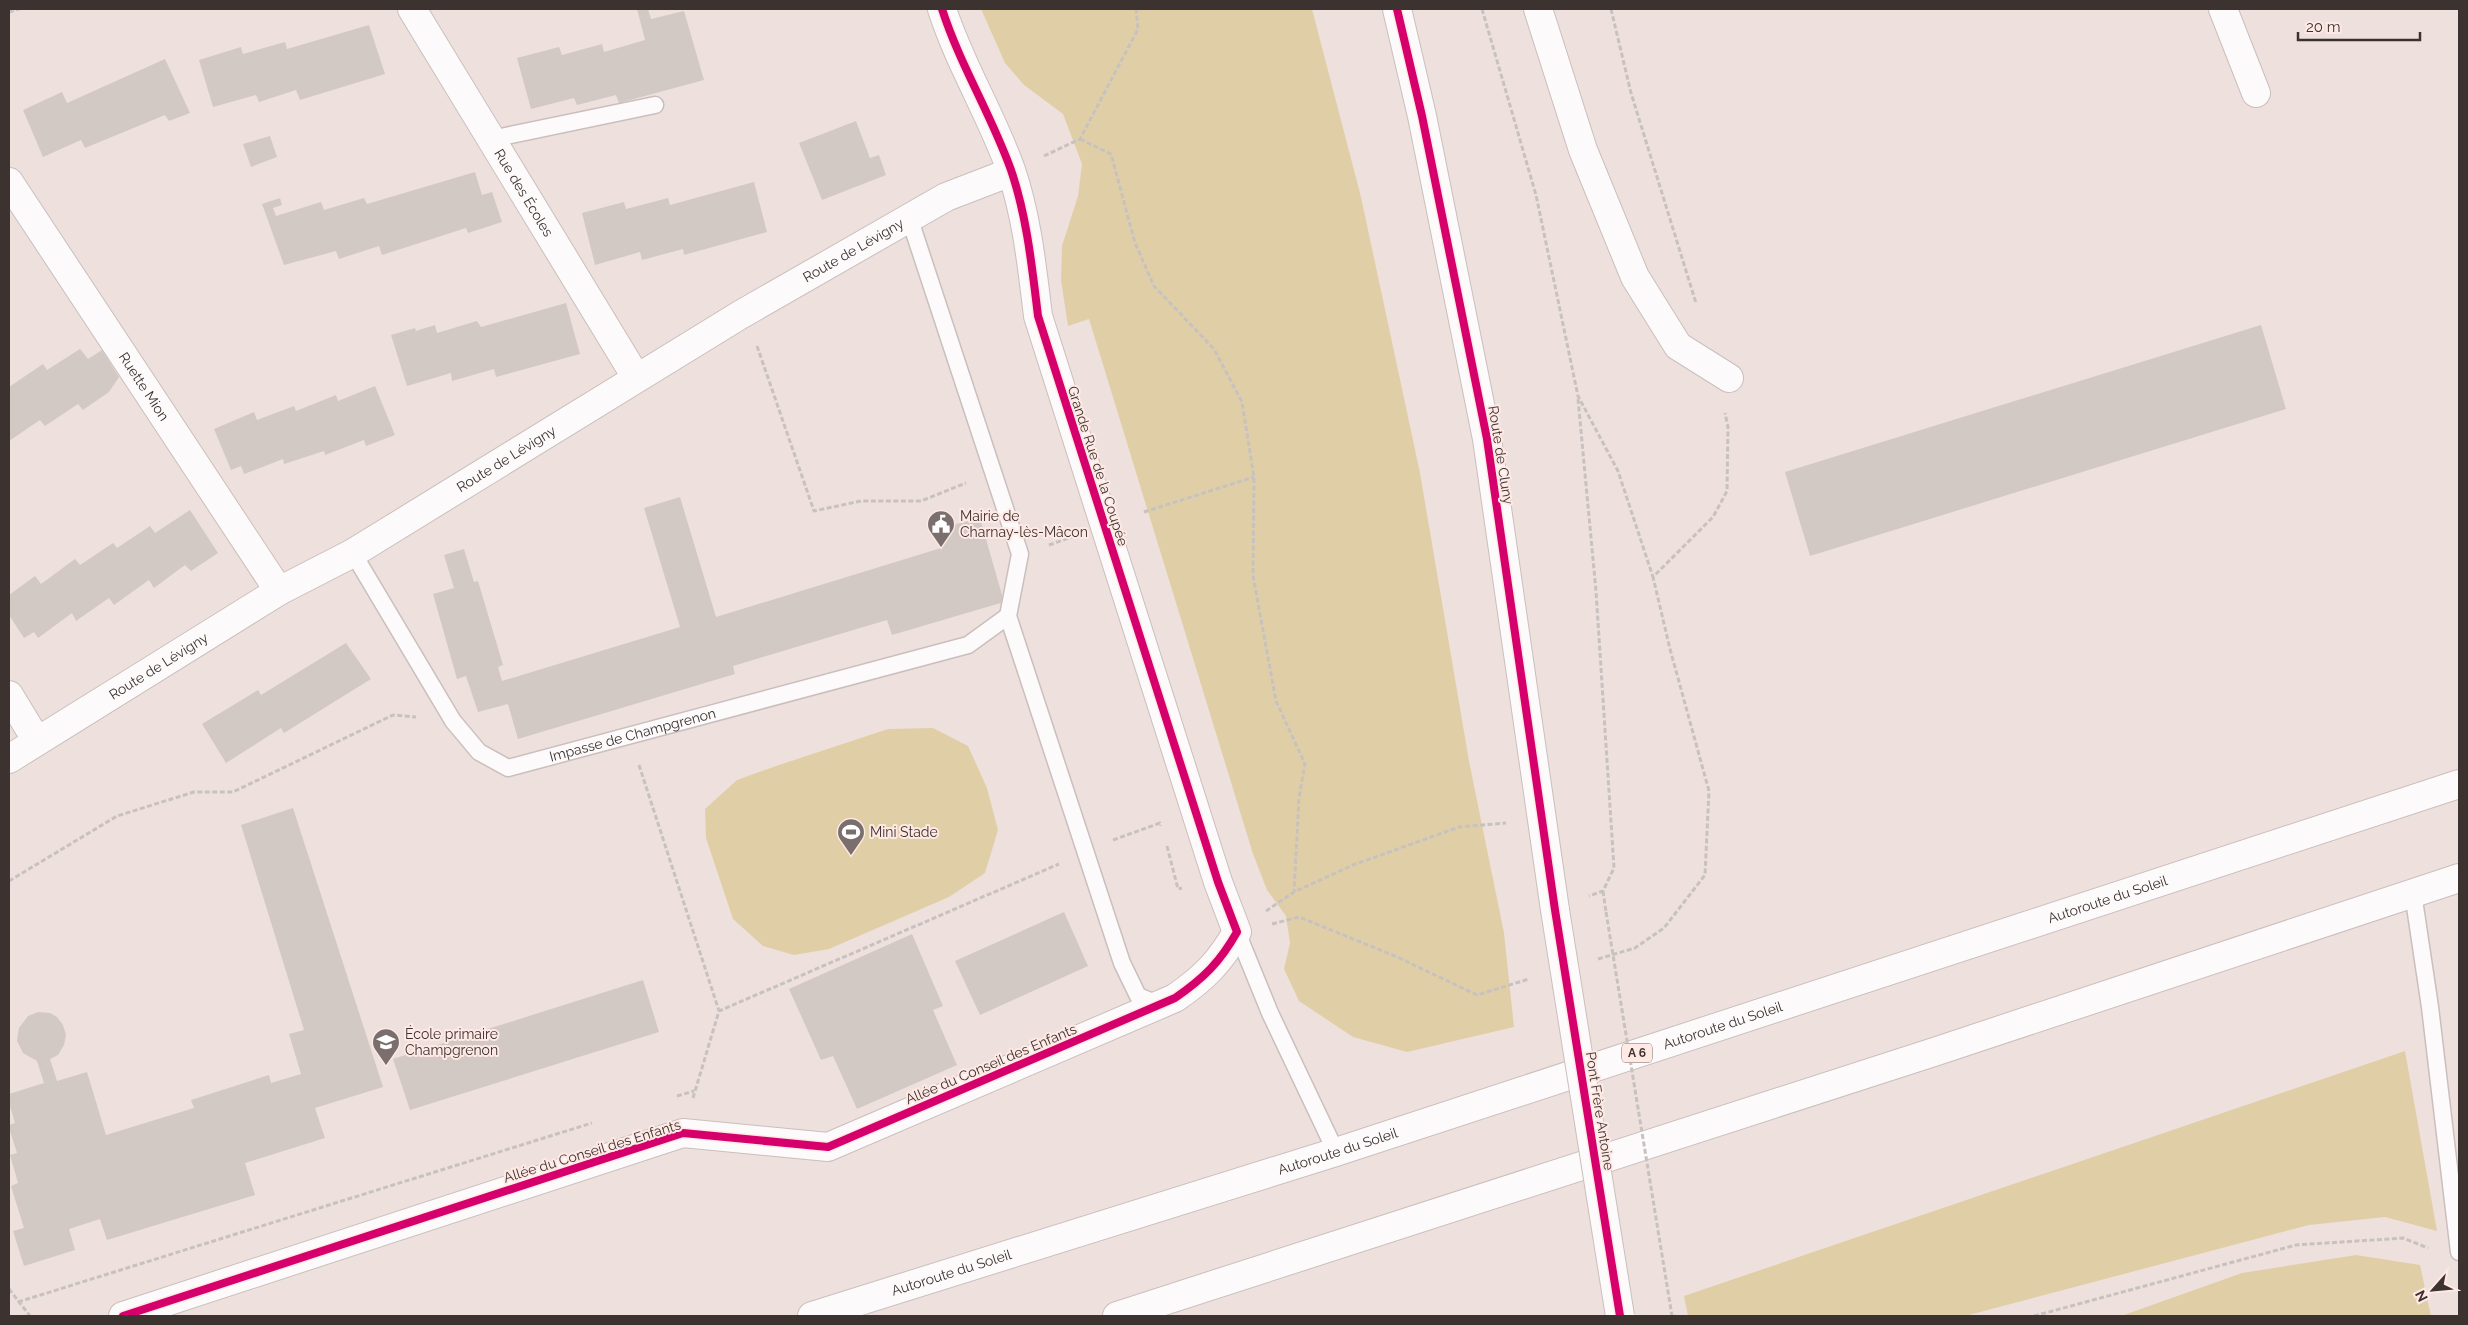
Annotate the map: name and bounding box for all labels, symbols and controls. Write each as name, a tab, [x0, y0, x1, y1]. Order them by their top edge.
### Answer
scale bar	[2298, 10, 2420, 42]
text: 20 m	[2306, 18, 2341, 36]
street label: Rue des Écoles	[491, 146, 557, 240]
street label: Route de Lévigny	[800, 215, 907, 285]
street label: Ruette Mion	[116, 349, 172, 424]
street label: Grande Rue de la Coupée	[1065, 384, 1131, 548]
street label: Route de Cluny	[1485, 404, 1517, 506]
street label: Route de Lévigny	[454, 422, 559, 495]
place label: Mairie de Charnay-lès-Mâcon	[960, 508, 1088, 540]
public building icon: Mairie de Charnay-lès-Mâcon	[926, 509, 956, 548]
street label: Route de Lévigny	[106, 629, 211, 703]
street label: Impasse de Champgrenon	[548, 705, 718, 765]
sports icon: Mini Stade	[836, 817, 866, 856]
place label: Mini Stade	[870, 824, 938, 840]
street label: Autoroute du Soleil	[2046, 872, 2169, 926]
street label: Autoroute du Soleil	[1661, 998, 1785, 1052]
street label: Allée du Conseil des Enfants	[903, 1021, 1079, 1107]
place label: École primaire Champgrenon	[405, 1025, 498, 1058]
school or university icon: École primaire Champgrenon	[371, 1027, 401, 1066]
road number: A 6	[1622, 1044, 1652, 1062]
street label: Pont Frère Antoine	[1583, 1051, 1617, 1171]
street label: Allée du Conseil des Enfants	[502, 1116, 683, 1186]
street label: Autoroute du Soleil	[1276, 1124, 1400, 1178]
street label: Autoroute du Soleil	[889, 1246, 1013, 1299]
north arrow	[2408, 1265, 2458, 1315]
text: N	[2412, 1288, 2431, 1304]

